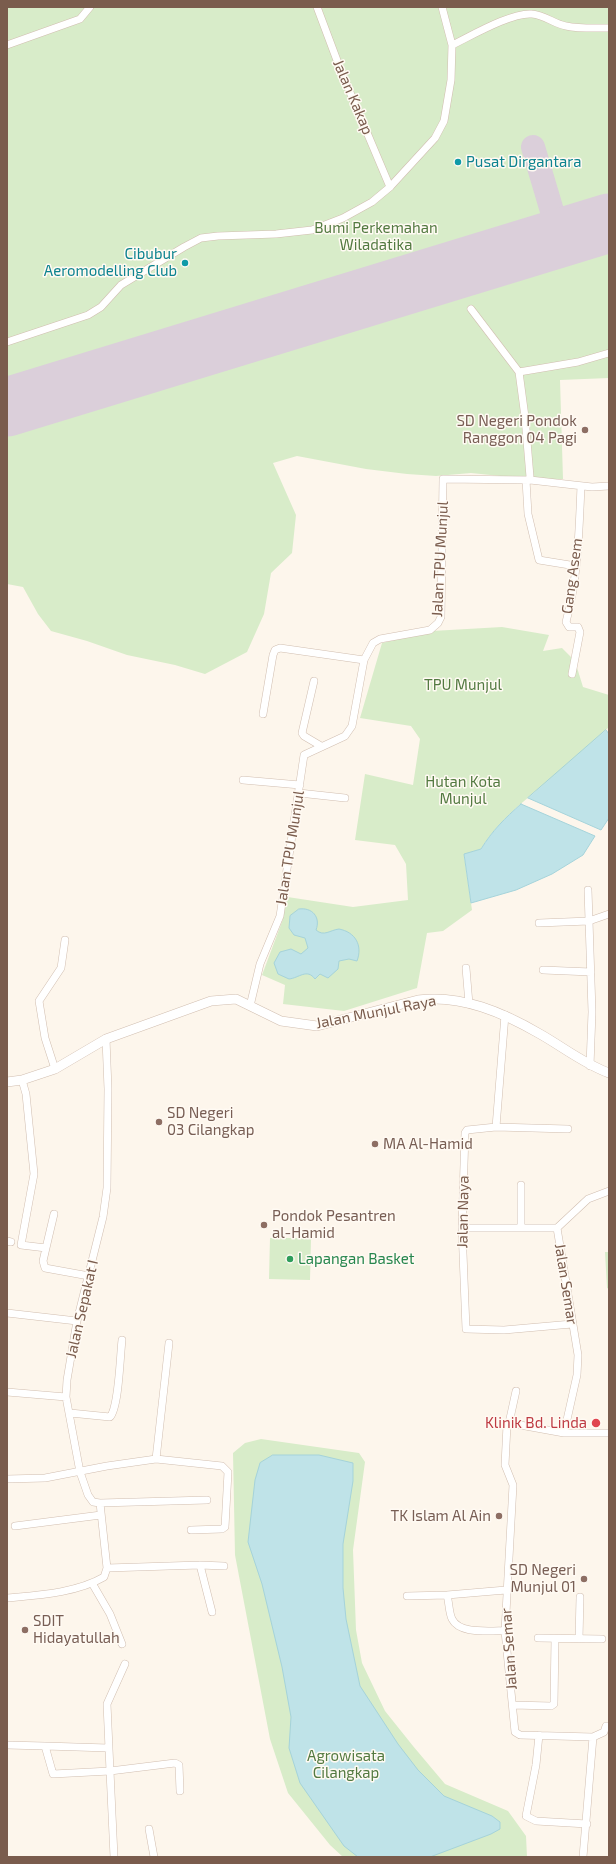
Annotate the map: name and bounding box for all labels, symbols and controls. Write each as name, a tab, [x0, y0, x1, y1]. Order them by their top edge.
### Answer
street label: Jalan Kakap	[329, 57, 377, 137]
place label: Pusat Dirgantara	[466, 153, 581, 171]
marker: Pusat Dirgantara	[453, 157, 463, 167]
park label: Bumi Perkemahan Wiladatika	[314, 219, 438, 254]
place label: Cibubur Aeromodelling Club	[44, 245, 177, 280]
marker: Cibubur Aeromodelling Club	[180, 258, 190, 268]
place label: SD Negeri Pondok Ranggon 04 Pagi	[456, 412, 577, 447]
marker: SD Negeri Pondok Ranggon 04 Pagi	[580, 425, 590, 435]
street label: Jalan TPU Munjul	[428, 501, 452, 617]
street label: Gang Asem	[558, 537, 586, 615]
park label: TPU Munjul	[424, 676, 502, 694]
park label: Hutan Kota Munjul	[425, 773, 501, 808]
street label: Jalan TPU Munjul	[272, 789, 308, 907]
street label: Jalan Munjul Raya	[314, 992, 438, 1032]
place label: SD Negeri 03 Cilangkap	[167, 1104, 254, 1139]
marker: SD Negeri 03 Cilangkap	[154, 1117, 164, 1127]
place label: MA Al-Hamid	[383, 1135, 473, 1153]
marker: MA Al-Hamid	[370, 1139, 380, 1149]
street label: Jalan Naya	[453, 1175, 473, 1249]
place label: Pondok Pesantren al-Hamid	[272, 1207, 396, 1242]
marker: Pondok Pesantren al-Hamid	[259, 1220, 269, 1230]
street label: Jalan Semar	[551, 1242, 581, 1326]
place label: Lapangan Basket	[298, 1250, 415, 1268]
marker: Lapangan Basket	[285, 1254, 295, 1264]
street label: Jalan Sepakat I	[62, 1258, 102, 1360]
place label: Klinik Bd. Linda	[485, 1414, 587, 1432]
marker: Klinik Bd. Linda	[590, 1417, 602, 1429]
place label: TK Islam Al Ain	[390, 1507, 491, 1525]
marker: TK Islam Al Ain	[494, 1511, 504, 1521]
place label: SD Negeri Munjul 01	[510, 1561, 576, 1596]
marker: SD Negeri Munjul 01	[579, 1574, 589, 1584]
street label: Jalan Semar	[497, 1607, 521, 1691]
place label: SDIT Hidayatullah	[33, 1612, 120, 1647]
marker: SDIT Hidayatullah	[20, 1625, 30, 1635]
park label: Agrowisata Cilangkap	[307, 1747, 385, 1782]

